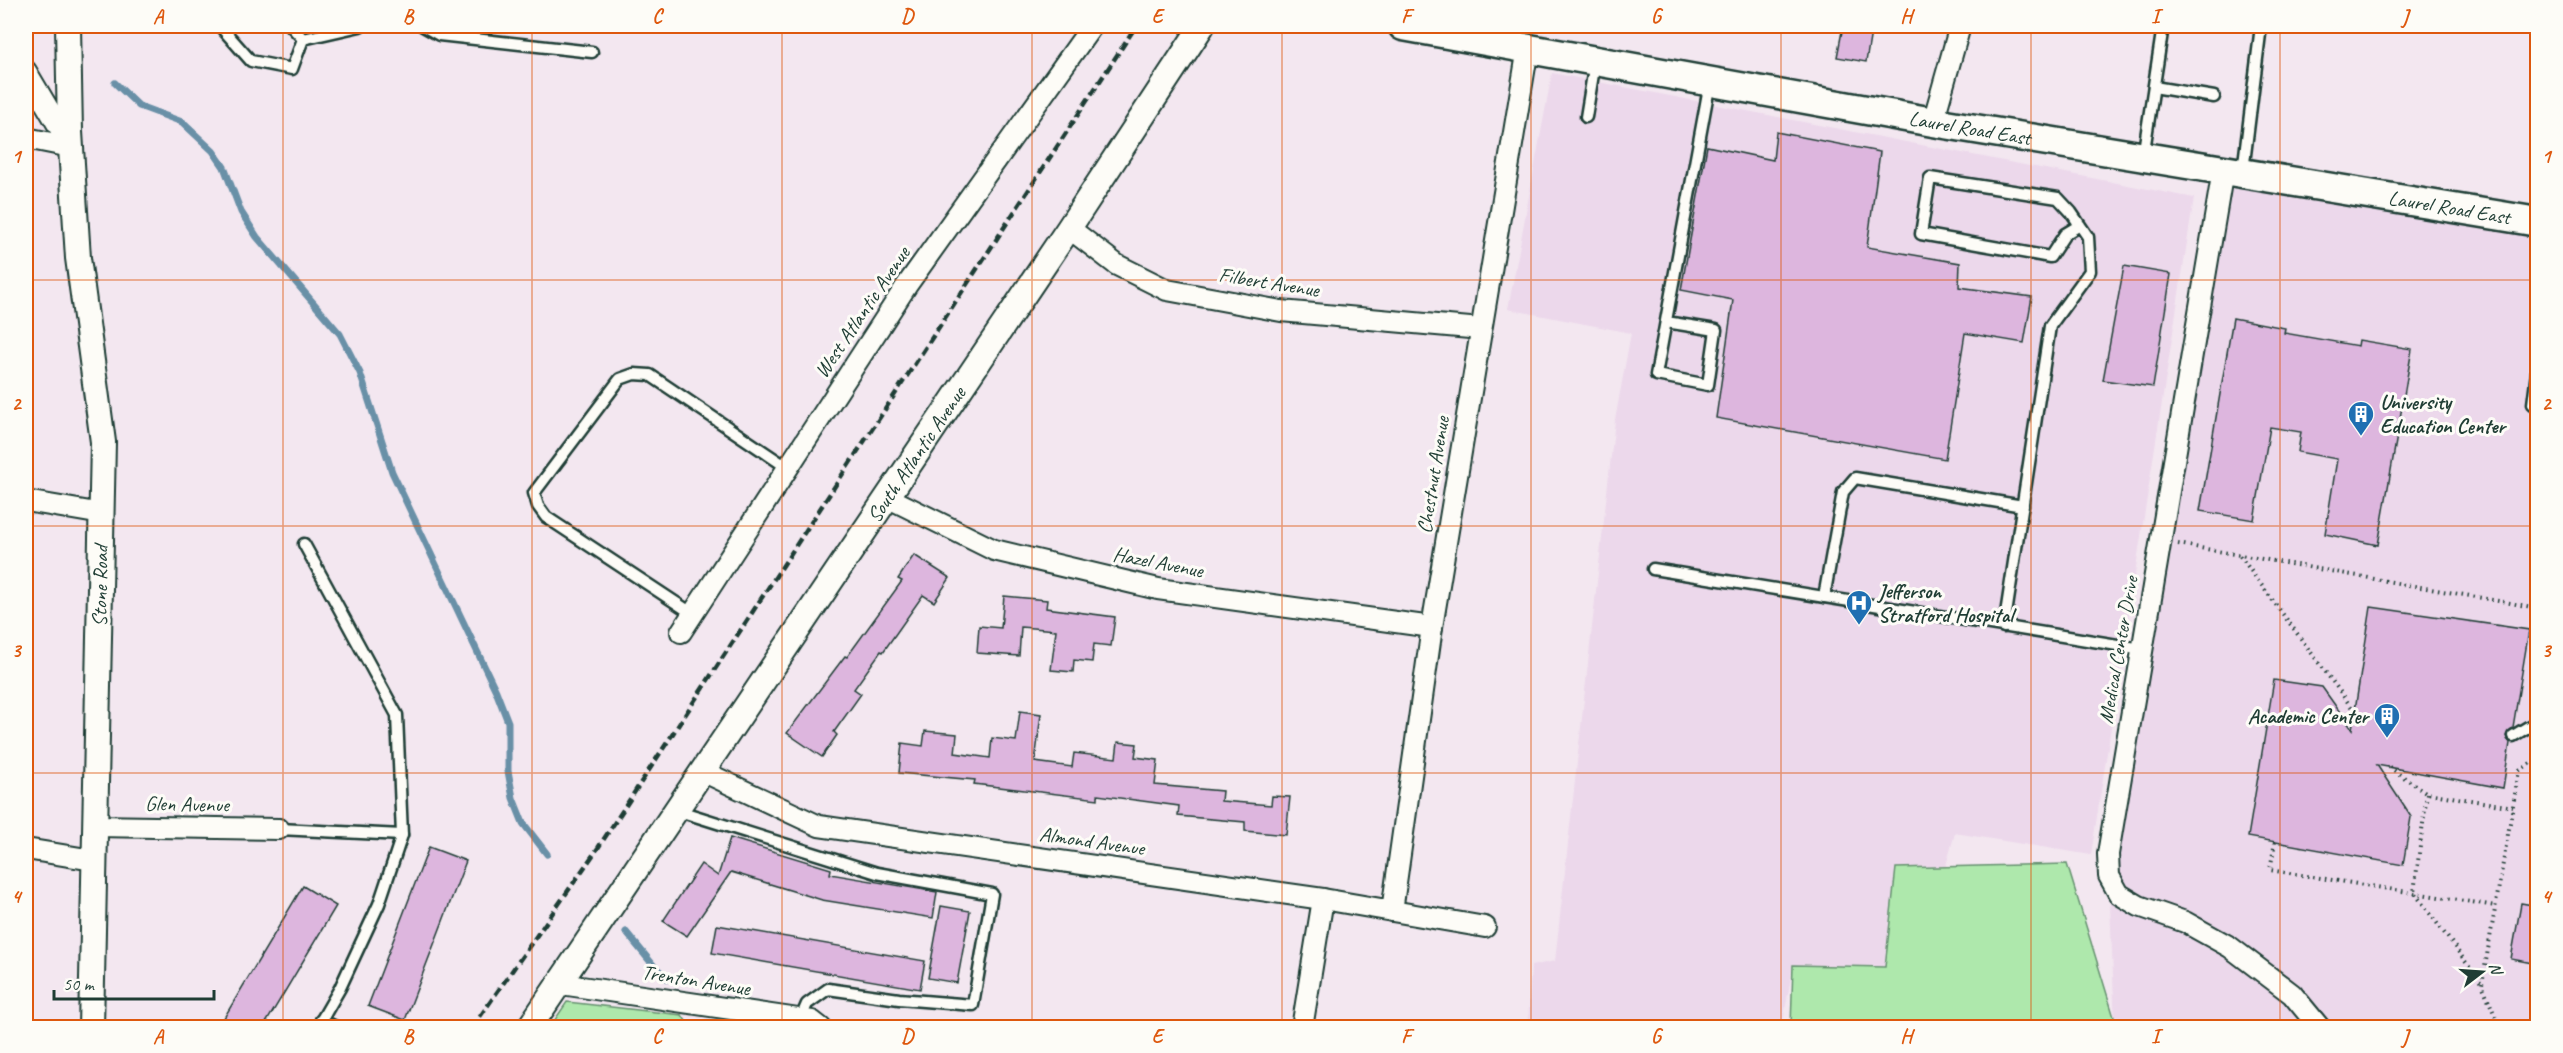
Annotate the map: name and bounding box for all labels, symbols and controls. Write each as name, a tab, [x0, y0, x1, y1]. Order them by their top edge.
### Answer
text: A	[153, 4, 165, 29]
text: B	[403, 4, 415, 29]
text: C	[652, 4, 664, 29]
text: D	[901, 4, 915, 29]
text: E	[1152, 4, 1166, 29]
text: F	[1401, 4, 1415, 29]
text: G	[1651, 4, 1664, 29]
text: H	[1900, 4, 1915, 29]
text: I	[2151, 4, 2164, 29]
text: J	[2400, 4, 2412, 29]
street label: Laurel Road East	[1907, 105, 2035, 151]
text: 1	[12, 144, 23, 169]
text: 1	[2542, 144, 2553, 169]
street label: Laurel Road East	[2387, 184, 2514, 231]
street label: West Atlantic Avenue	[809, 240, 916, 383]
street label: Filbert Avenue	[1217, 261, 1322, 303]
street label: South Atlantic Avenue	[861, 381, 972, 527]
place label: University Education Center	[2380, 389, 2507, 439]
text: 2	[12, 391, 23, 416]
text: 2	[2542, 391, 2553, 416]
building icon: University Education Center	[2346, 399, 2376, 437]
street label: Chestnut Avenue	[1411, 414, 1455, 535]
street label: Hazel Avenue	[1111, 541, 1206, 584]
street label: Stone Road	[86, 542, 114, 627]
street label: Medical Center Drive	[2092, 572, 2144, 726]
place label: Jefferson Stratford Hospital	[1876, 578, 2017, 628]
hospital icon: Jefferson Stratford Hospital	[1844, 588, 1874, 626]
text: 3	[12, 638, 23, 663]
text: 3	[2542, 638, 2553, 663]
building icon: Academic Center	[2372, 701, 2402, 739]
place label: Academic Center	[2248, 703, 2370, 729]
street label: Glen Avenue	[145, 790, 231, 818]
street label: Almond Avenue	[1038, 821, 1148, 862]
text: 4	[12, 884, 24, 909]
text: 4	[2542, 884, 2554, 909]
north arrow	[2452, 942, 2512, 1002]
street label: Trenton Avenue	[640, 959, 753, 1002]
text: N	[2484, 960, 2507, 979]
scale bar	[54, 963, 214, 1001]
text: 50 m	[63, 973, 96, 995]
text: A	[153, 1024, 165, 1049]
text: B	[403, 1024, 415, 1049]
text: C	[652, 1024, 664, 1049]
text: D	[901, 1024, 915, 1049]
text: E	[1152, 1024, 1166, 1049]
text: F	[1401, 1024, 1415, 1049]
text: G	[1651, 1024, 1664, 1049]
text: H	[1900, 1024, 1915, 1049]
text: I	[2151, 1024, 2164, 1049]
text: J	[2400, 1024, 2412, 1049]

